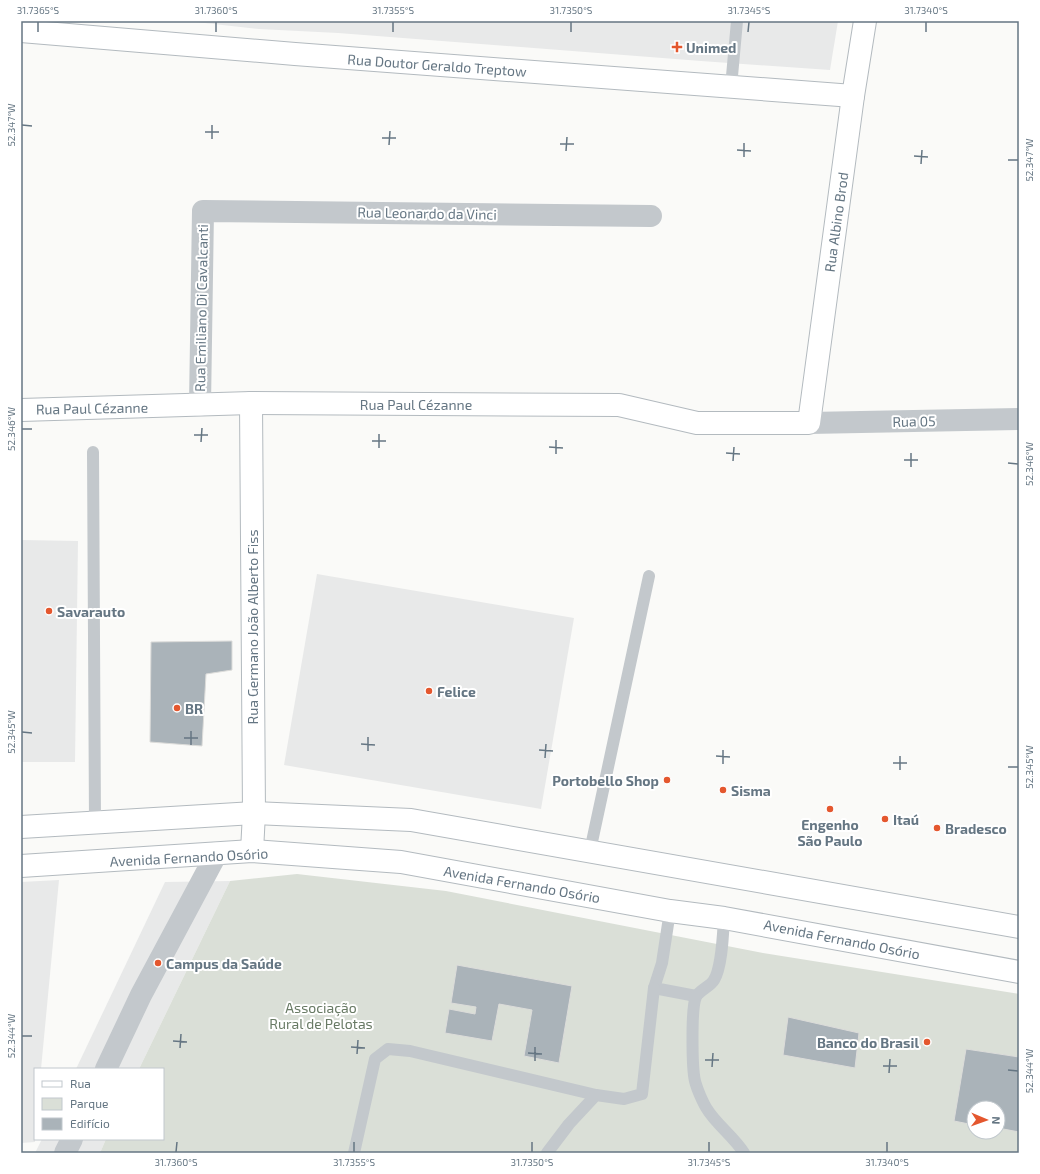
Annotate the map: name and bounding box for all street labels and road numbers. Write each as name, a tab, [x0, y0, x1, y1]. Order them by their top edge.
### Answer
street label: Rua Doutor Geraldo Treptow	[347, 50, 528, 80]
street label: Rua Albino Brod	[821, 171, 851, 273]
street label: Rua Leonardo da Vinci	[357, 203, 497, 223]
street label: Rua Emiliano Di Cavalcanti	[191, 224, 211, 392]
street label: Rua Paul Cézanne	[360, 396, 472, 413]
street label: Rua Paul Cézanne	[36, 399, 148, 417]
street label: Rua 05	[892, 412, 936, 430]
street label: Rua Germano João Alberto Fiss	[244, 529, 261, 725]
street label: Avenida Fernando Osório	[109, 844, 269, 870]
street label: Avenida Fernando Osório	[442, 862, 602, 906]
street label: Avenida Fernando Osório	[762, 916, 922, 962]

